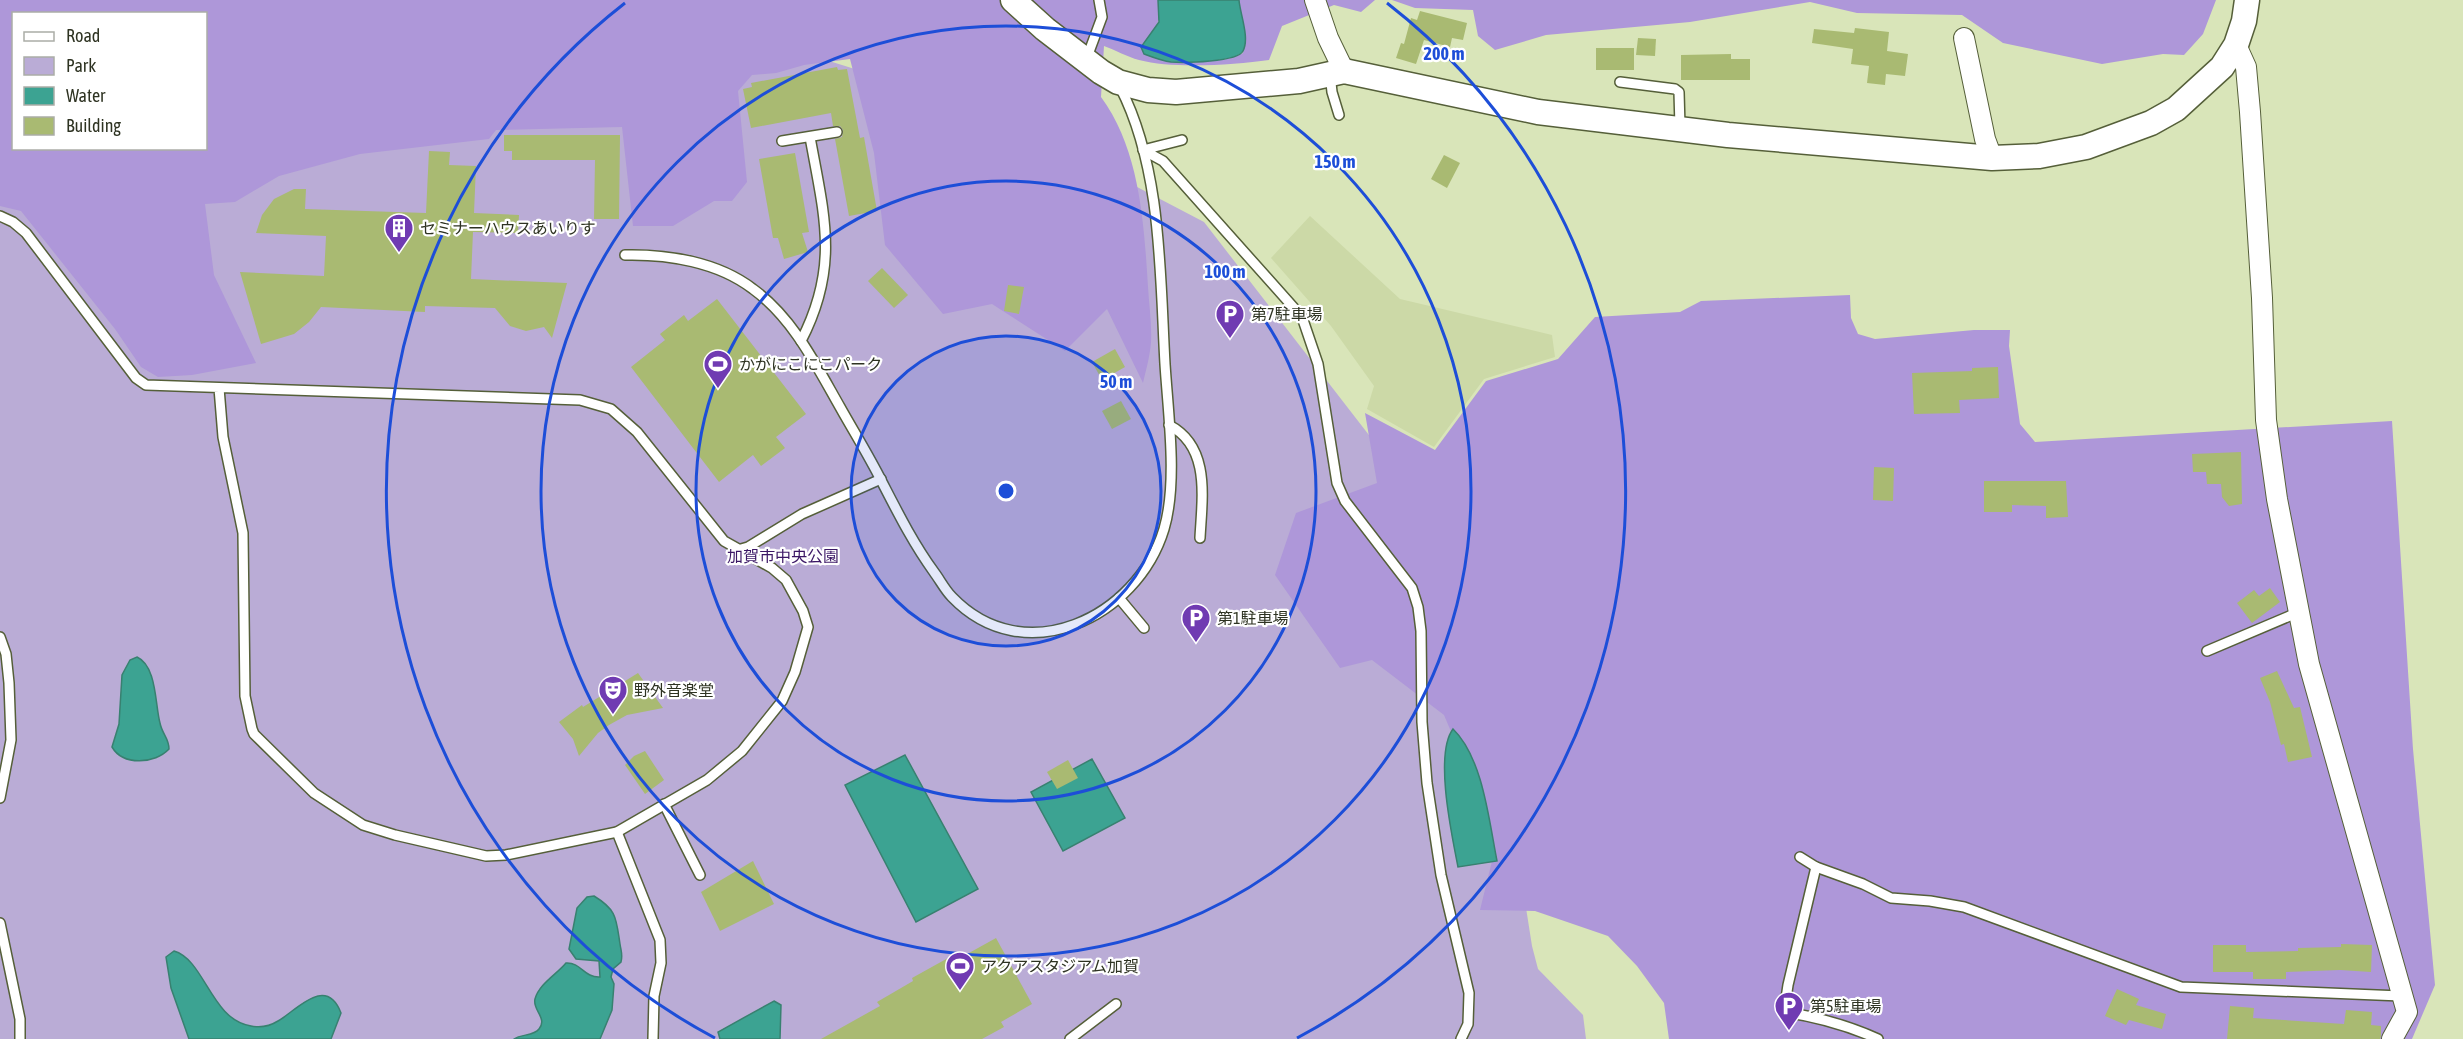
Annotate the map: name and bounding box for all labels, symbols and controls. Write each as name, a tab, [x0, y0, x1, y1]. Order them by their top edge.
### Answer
legend	[12, 12, 207, 150]
text: Road	[66, 25, 100, 46]
text: 200 m	[1424, 43, 1464, 64]
text: Park	[66, 55, 96, 76]
text: Water	[66, 85, 106, 106]
text: Building	[66, 115, 121, 136]
text: 150 m	[1315, 151, 1355, 172]
building icon: セミナーハウスあいりす	[383, 212, 415, 254]
place label: セミナーハウスあいりす	[420, 219, 596, 237]
text: 100 m	[1205, 261, 1245, 282]
parking icon: 第7駐車場	[1214, 298, 1246, 340]
place label: 第7駐車場	[1251, 305, 1323, 323]
sports icon: かがにこにこパーク	[702, 348, 734, 390]
place label: かがにこにこパーク	[739, 355, 882, 373]
text: 50 m	[1100, 371, 1132, 392]
centre of rings	[996, 481, 1016, 501]
park label: 加賀市中央公園	[727, 547, 839, 565]
parking icon: 第1駐車場	[1180, 602, 1212, 644]
place label: 第1駐車場	[1217, 609, 1289, 627]
theatre icon: 野外音楽堂	[597, 674, 629, 716]
place label: 野外音楽堂	[634, 681, 714, 699]
sports icon: アクアスタジアム加賀	[944, 950, 976, 992]
place label: アクアスタジアム加賀	[981, 957, 1139, 975]
parking icon: 第5駐車場	[1773, 990, 1805, 1032]
place label: 第5駐車場	[1810, 997, 1882, 1015]

